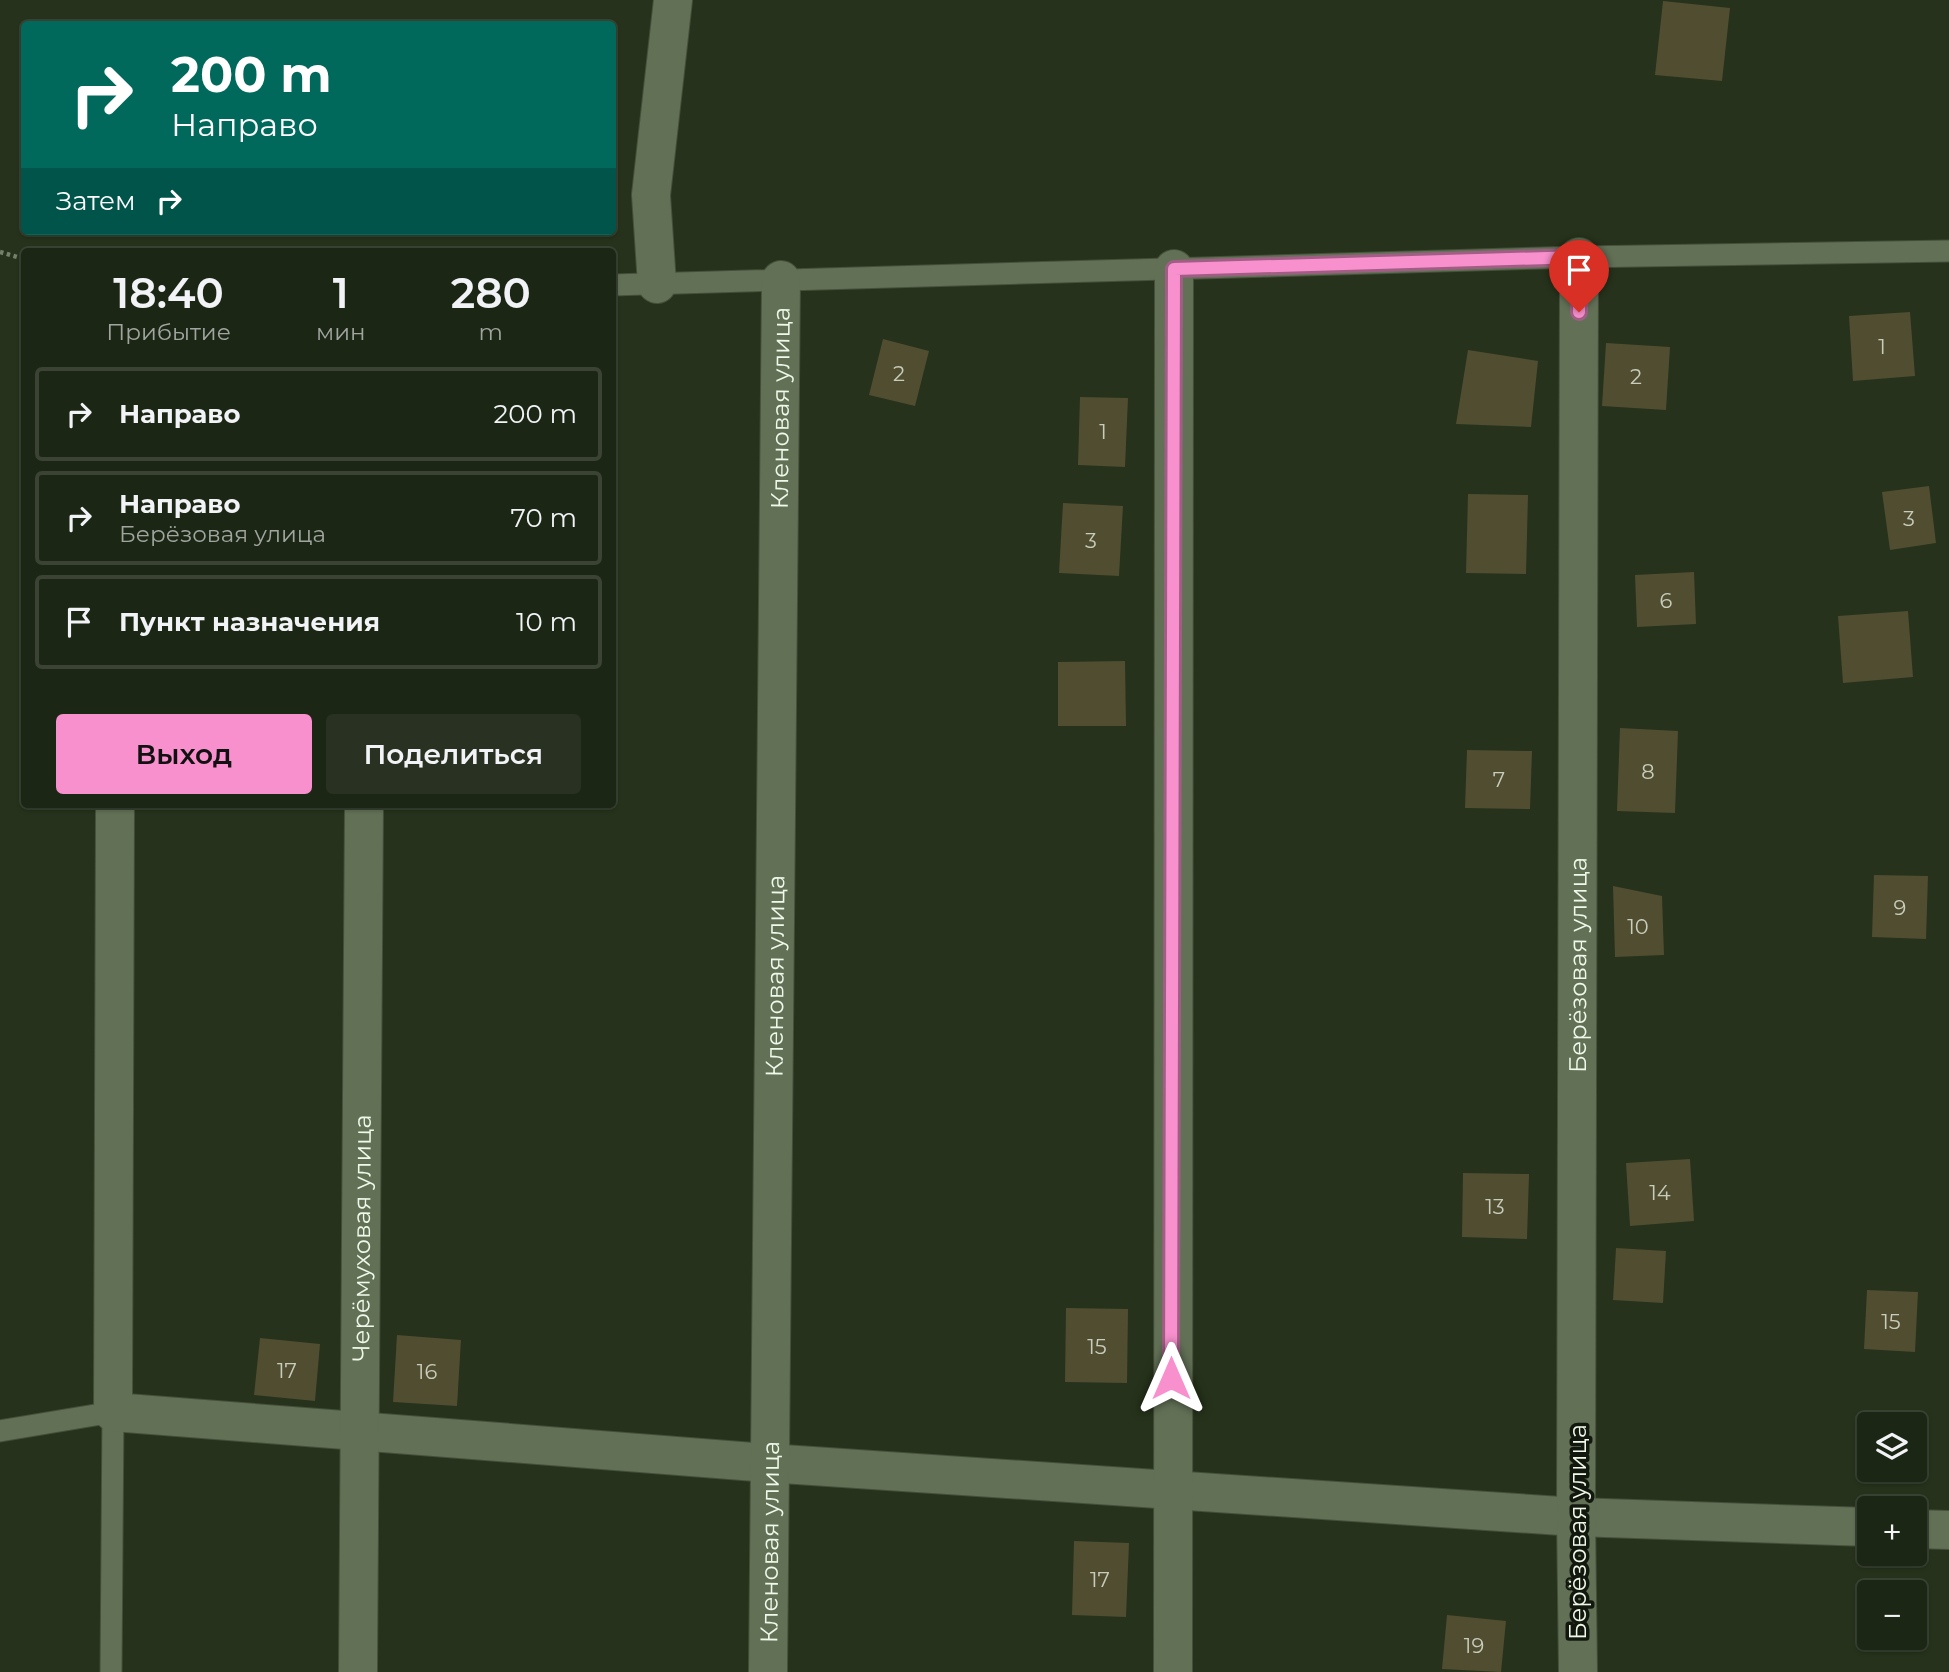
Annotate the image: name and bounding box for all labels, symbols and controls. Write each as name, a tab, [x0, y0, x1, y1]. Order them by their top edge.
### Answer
text: 200 m	[171, 45, 332, 104]
icon: right	[56, 49, 147, 140]
text: Направо	[171, 105, 318, 144]
icon: right	[150, 182, 188, 220]
text: Затем	[56, 185, 136, 217]
pin	[1549, 240, 1609, 312]
icon: arrive	[1560, 251, 1598, 289]
text: 18:40	[113, 267, 224, 319]
text: 1	[333, 267, 349, 319]
text: 280	[451, 267, 531, 319]
street label: Кленовая улица	[764, 307, 795, 509]
text: Прибытие	[106, 318, 231, 346]
text: мин	[316, 318, 366, 346]
text: m	[479, 318, 503, 346]
house number: 1	[1878, 334, 1886, 359]
house number: 2	[893, 361, 905, 386]
house number: 2	[1630, 364, 1642, 389]
icon: right	[60, 395, 98, 433]
text: Направо	[119, 398, 240, 430]
text: 200 m	[493, 398, 577, 430]
house number: 1	[1099, 419, 1107, 444]
text: Направо	[119, 488, 240, 520]
icon: right	[60, 499, 98, 537]
text: 70 m	[511, 502, 577, 534]
house number: 3	[1903, 506, 1915, 531]
text: Берёзовая улица	[119, 520, 326, 548]
house number: 3	[1085, 528, 1097, 553]
house number: 6	[1660, 588, 1673, 613]
icon: arrive	[60, 603, 98, 641]
text: Пункт назначения	[119, 606, 380, 638]
text: 10 m	[516, 606, 577, 638]
button: Выход	[56, 714, 312, 794]
button: Поделиться	[326, 714, 581, 794]
house number: 8	[1641, 759, 1655, 784]
house number: 7	[1493, 767, 1505, 792]
street label: Берёзовая улица	[1563, 857, 1592, 1073]
street label: Кленовая улица	[759, 875, 790, 1077]
house number: 9	[1894, 895, 1906, 920]
house number: 10	[1627, 914, 1649, 939]
street label: Черёмуховая улица	[346, 1114, 376, 1362]
house number: 14	[1649, 1180, 1671, 1205]
house number: 13	[1485, 1194, 1505, 1219]
house number: 15	[1881, 1309, 1901, 1334]
house number: 15	[1087, 1334, 1107, 1359]
position arrow	[1134, 1341, 1208, 1415]
house number: 17	[277, 1358, 297, 1383]
house number: 16	[417, 1359, 437, 1384]
map controls	[1857, 1412, 1927, 1650]
button: layers	[1857, 1412, 1927, 1482]
street label: Берёзовая улица	[1563, 1424, 1592, 1640]
street label: Кленовая улица	[754, 1441, 785, 1643]
button: +	[1857, 1496, 1927, 1566]
house number: 17	[1090, 1567, 1110, 1592]
button: −	[1857, 1580, 1927, 1650]
house number: 19	[1464, 1633, 1484, 1658]

